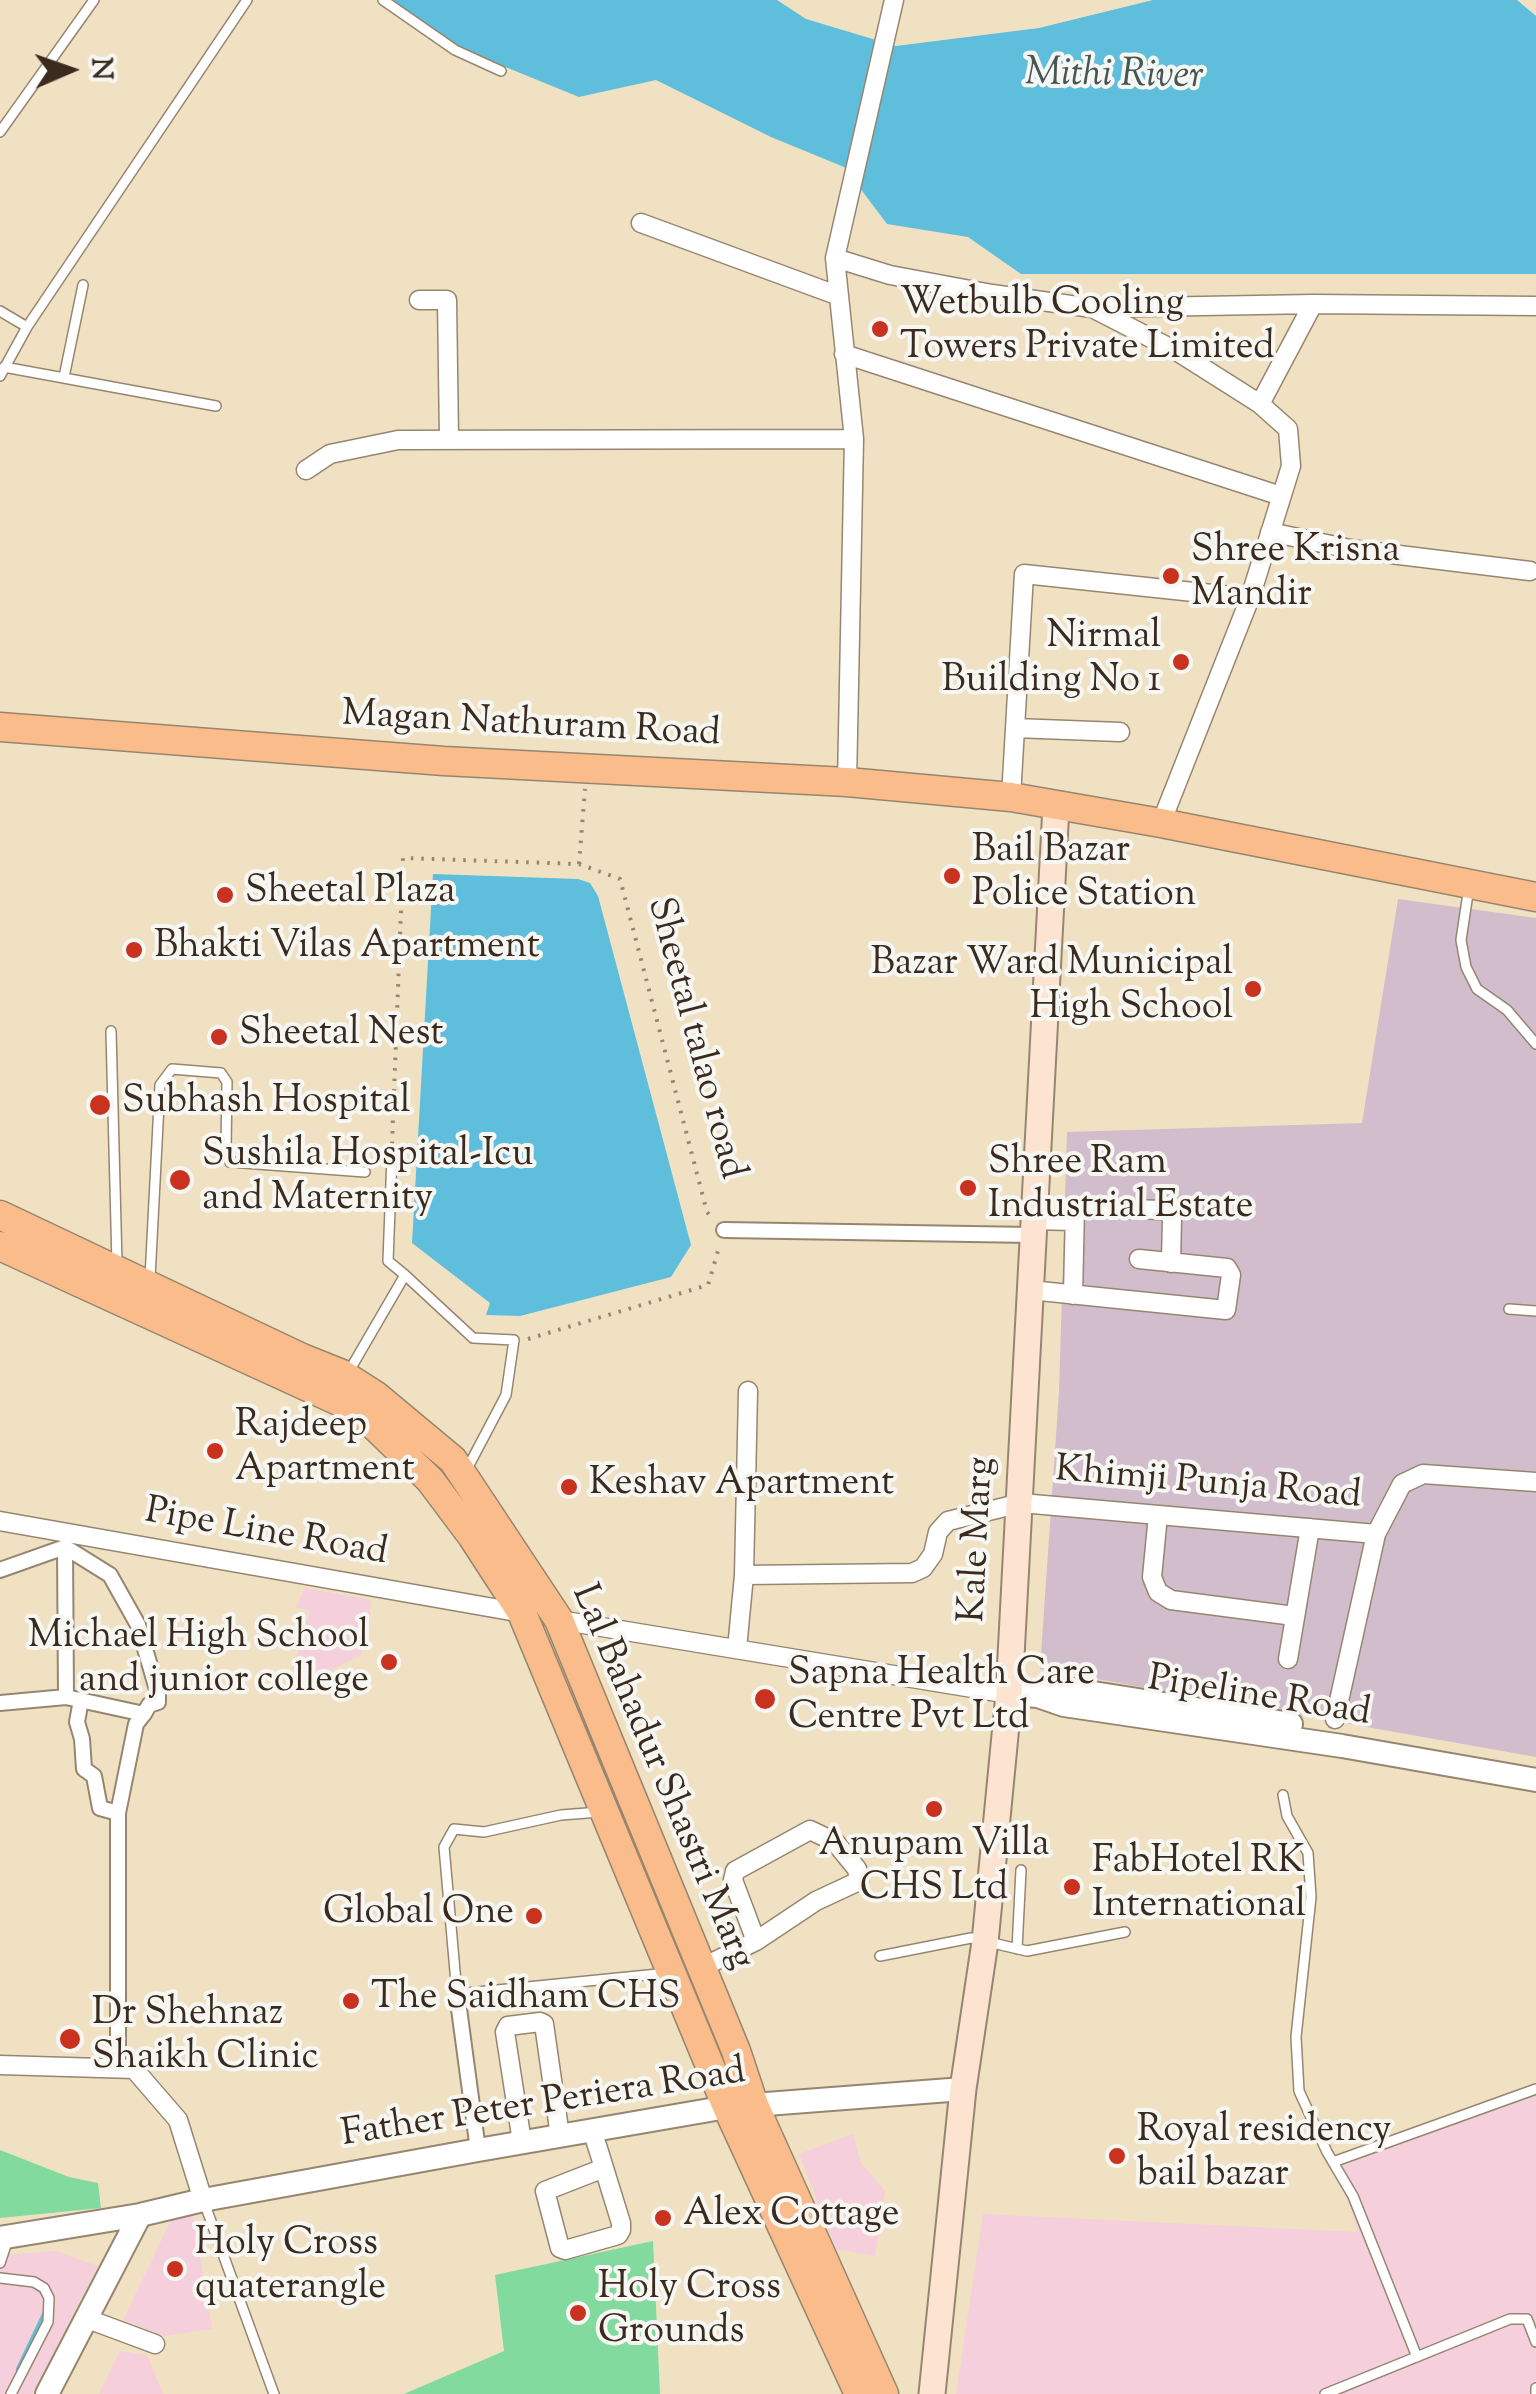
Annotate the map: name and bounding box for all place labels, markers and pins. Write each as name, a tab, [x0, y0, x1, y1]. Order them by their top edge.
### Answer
place label: Wetbulb Cooling Towers Private Limited	[900, 284, 1275, 373]
marker: Wetbulb Cooling Towers Private Limited	[869, 318, 891, 340]
place label: Shree Krisna Mandir	[1191, 531, 1400, 620]
marker: Shree Krisna Mandir	[1160, 565, 1182, 587]
place label: Nirmal Building No 1	[942, 617, 1161, 706]
marker: Nirmal Building No 1	[1170, 651, 1192, 673]
place label: Bail Bazar Police Station	[972, 831, 1196, 921]
marker: Bail Bazar Police Station	[941, 865, 963, 887]
place label: Sheetal Plaza	[245, 872, 455, 918]
marker: Sheetal Plaza	[214, 884, 236, 906]
place label: Bhakti Vilas Apartment	[154, 927, 540, 973]
marker: Bhakti Vilas Apartment	[123, 939, 145, 961]
place label: Bazar Ward Municipal High School	[871, 944, 1233, 1034]
marker: Bazar Ward Municipal High School	[1242, 978, 1264, 1000]
place label: Sheetal Nest	[239, 1014, 443, 1060]
marker: Sheetal Nest	[208, 1026, 230, 1048]
place label: Subhash Hospital	[122, 1082, 410, 1128]
marker: Subhash Hospital	[87, 1092, 113, 1118]
place label: Sushila Hospital-Icu and Maternity	[202, 1135, 533, 1224]
place label: Shree Ram Industrial Estate	[988, 1143, 1253, 1232]
marker: Sushila Hospital-Icu and Maternity	[167, 1167, 193, 1193]
marker: Shree Ram Industrial Estate	[957, 1177, 979, 1199]
place label: Rajdeep Apartment	[235, 1406, 415, 1496]
marker: Rajdeep Apartment	[204, 1440, 226, 1462]
place label: Keshav Apartment	[589, 1464, 894, 1510]
marker: Keshav Apartment	[558, 1476, 580, 1498]
place label: Michael High School and junior college	[28, 1617, 369, 1706]
marker: Michael High School and junior college	[378, 1651, 400, 1673]
place label: Sapna Health Care Centre Pvt Ltd	[788, 1654, 1095, 1744]
marker: Sapna Health Care Centre Pvt Ltd	[752, 1686, 778, 1712]
marker: Anupam Villa CHS Ltd	[923, 1798, 945, 1820]
place label: Anupam Villa CHS Ltd	[819, 1825, 1049, 1915]
place label: FabHotel RK International	[1092, 1842, 1306, 1932]
marker: FabHotel RK International	[1061, 1876, 1083, 1898]
place label: Global One	[323, 1893, 514, 1939]
marker: Global One	[523, 1905, 545, 1927]
place label: The Saidham CHS	[371, 1978, 680, 2024]
marker: The Saidham CHS	[340, 1990, 362, 2012]
place label: Dr Shehnaz Shaikh Clinic	[92, 1994, 319, 2084]
marker: Dr Shehnaz Shaikh Clinic	[57, 2026, 83, 2052]
place label: Royal residency bail bazar	[1137, 2111, 1391, 2200]
marker: Royal residency bail bazar	[1106, 2145, 1128, 2167]
place label: Alex Cottage	[683, 2195, 900, 2241]
marker: Alex Cottage	[652, 2207, 674, 2229]
place label: Holy Cross quaterangle	[195, 2224, 386, 2314]
marker: Holy Cross quaterangle	[164, 2258, 186, 2280]
place label: Holy Cross Grounds	[598, 2268, 781, 2358]
marker: Holy Cross Grounds	[567, 2302, 589, 2324]

